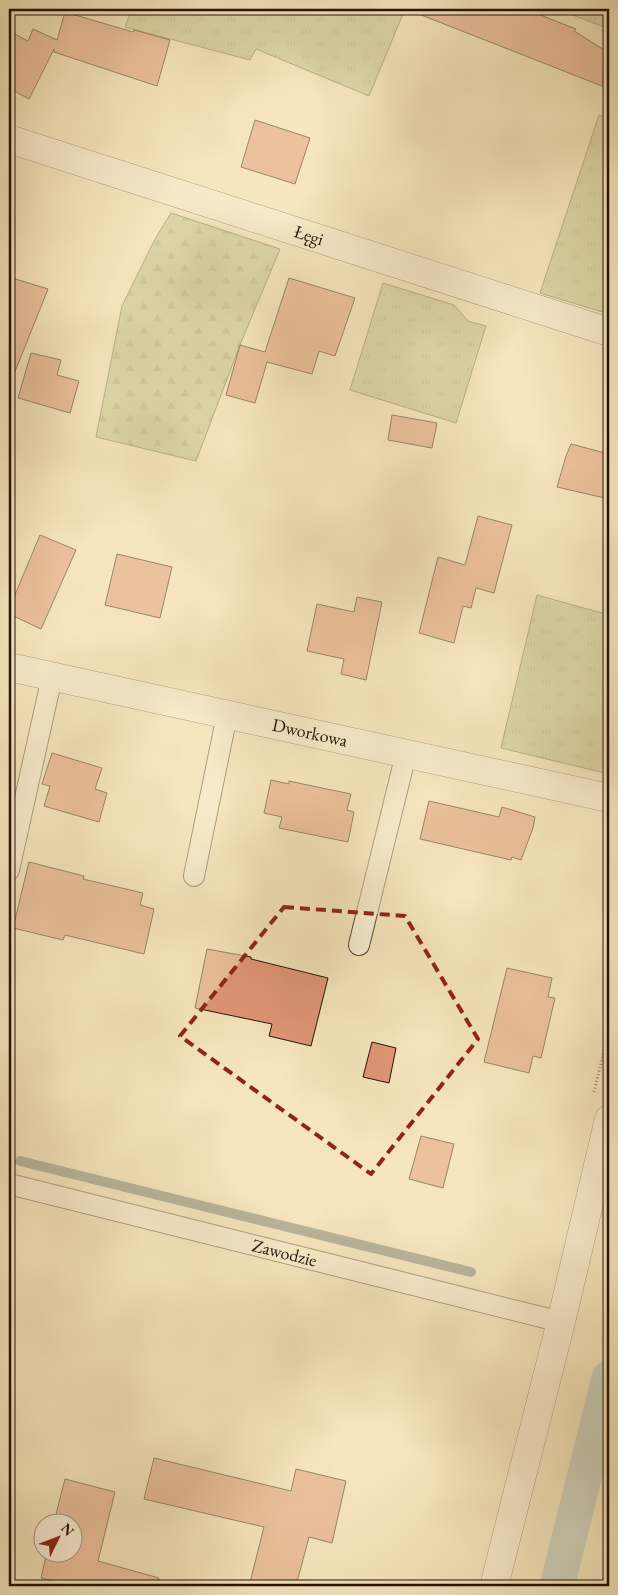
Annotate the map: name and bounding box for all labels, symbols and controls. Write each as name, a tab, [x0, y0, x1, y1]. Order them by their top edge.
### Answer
street label: Łęgi	[291, 219, 327, 251]
street label: Dworkowa	[270, 713, 351, 752]
street label: Zawodzie	[250, 1233, 319, 1272]
north arrow	[32, 1512, 82, 1562]
text: N	[57, 1519, 79, 1540]

